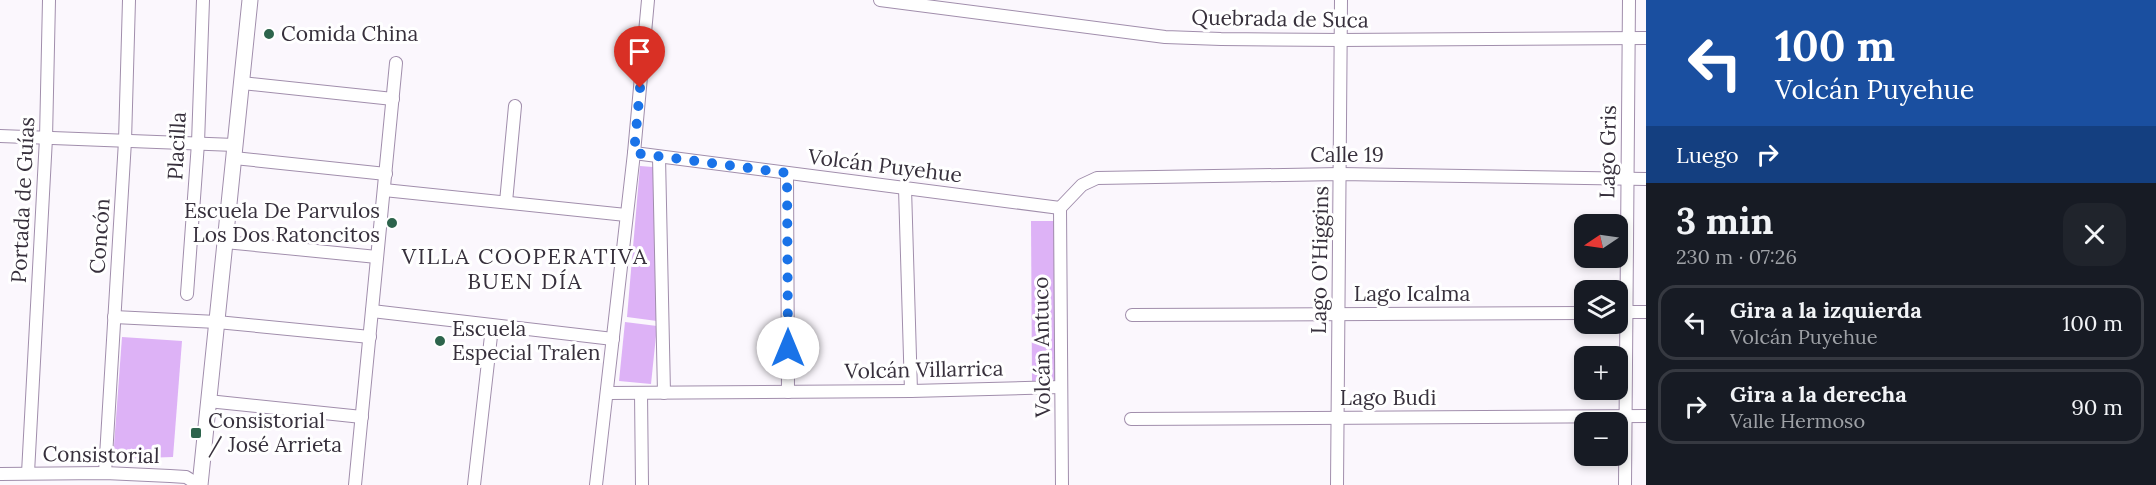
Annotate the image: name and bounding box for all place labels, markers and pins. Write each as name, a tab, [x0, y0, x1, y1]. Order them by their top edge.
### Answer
place label: Comida China	[281, 20, 418, 47]
pin	[614, 26, 665, 88]
marker: Comida China	[262, 27, 276, 41]
place label: Escuela De Parvulos Los Dos Ratoncitos	[184, 197, 380, 248]
marker: Escuela De Parvulos Los Dos Ratoncitos	[385, 216, 399, 230]
place label: Escuela Especial Tralen	[452, 315, 601, 366]
marker: Escuela Especial Tralen	[433, 334, 447, 348]
place label: Consistorial / José Arrieta	[208, 407, 342, 458]
marker: Consistorial / José Arrieta	[189, 426, 203, 440]

